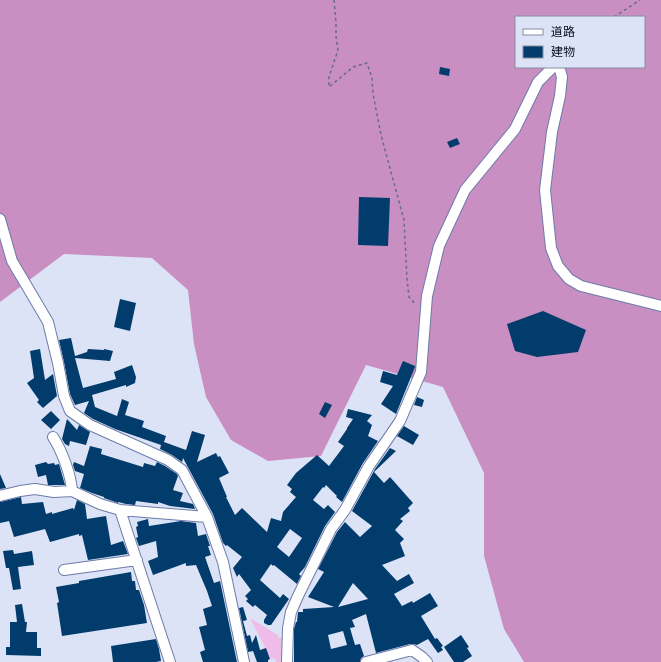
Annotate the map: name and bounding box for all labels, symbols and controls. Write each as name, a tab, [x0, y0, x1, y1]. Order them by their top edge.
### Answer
legend	[515, 16, 645, 68]
text: 道路	[551, 25, 575, 39]
text: 建物	[551, 45, 575, 59]

